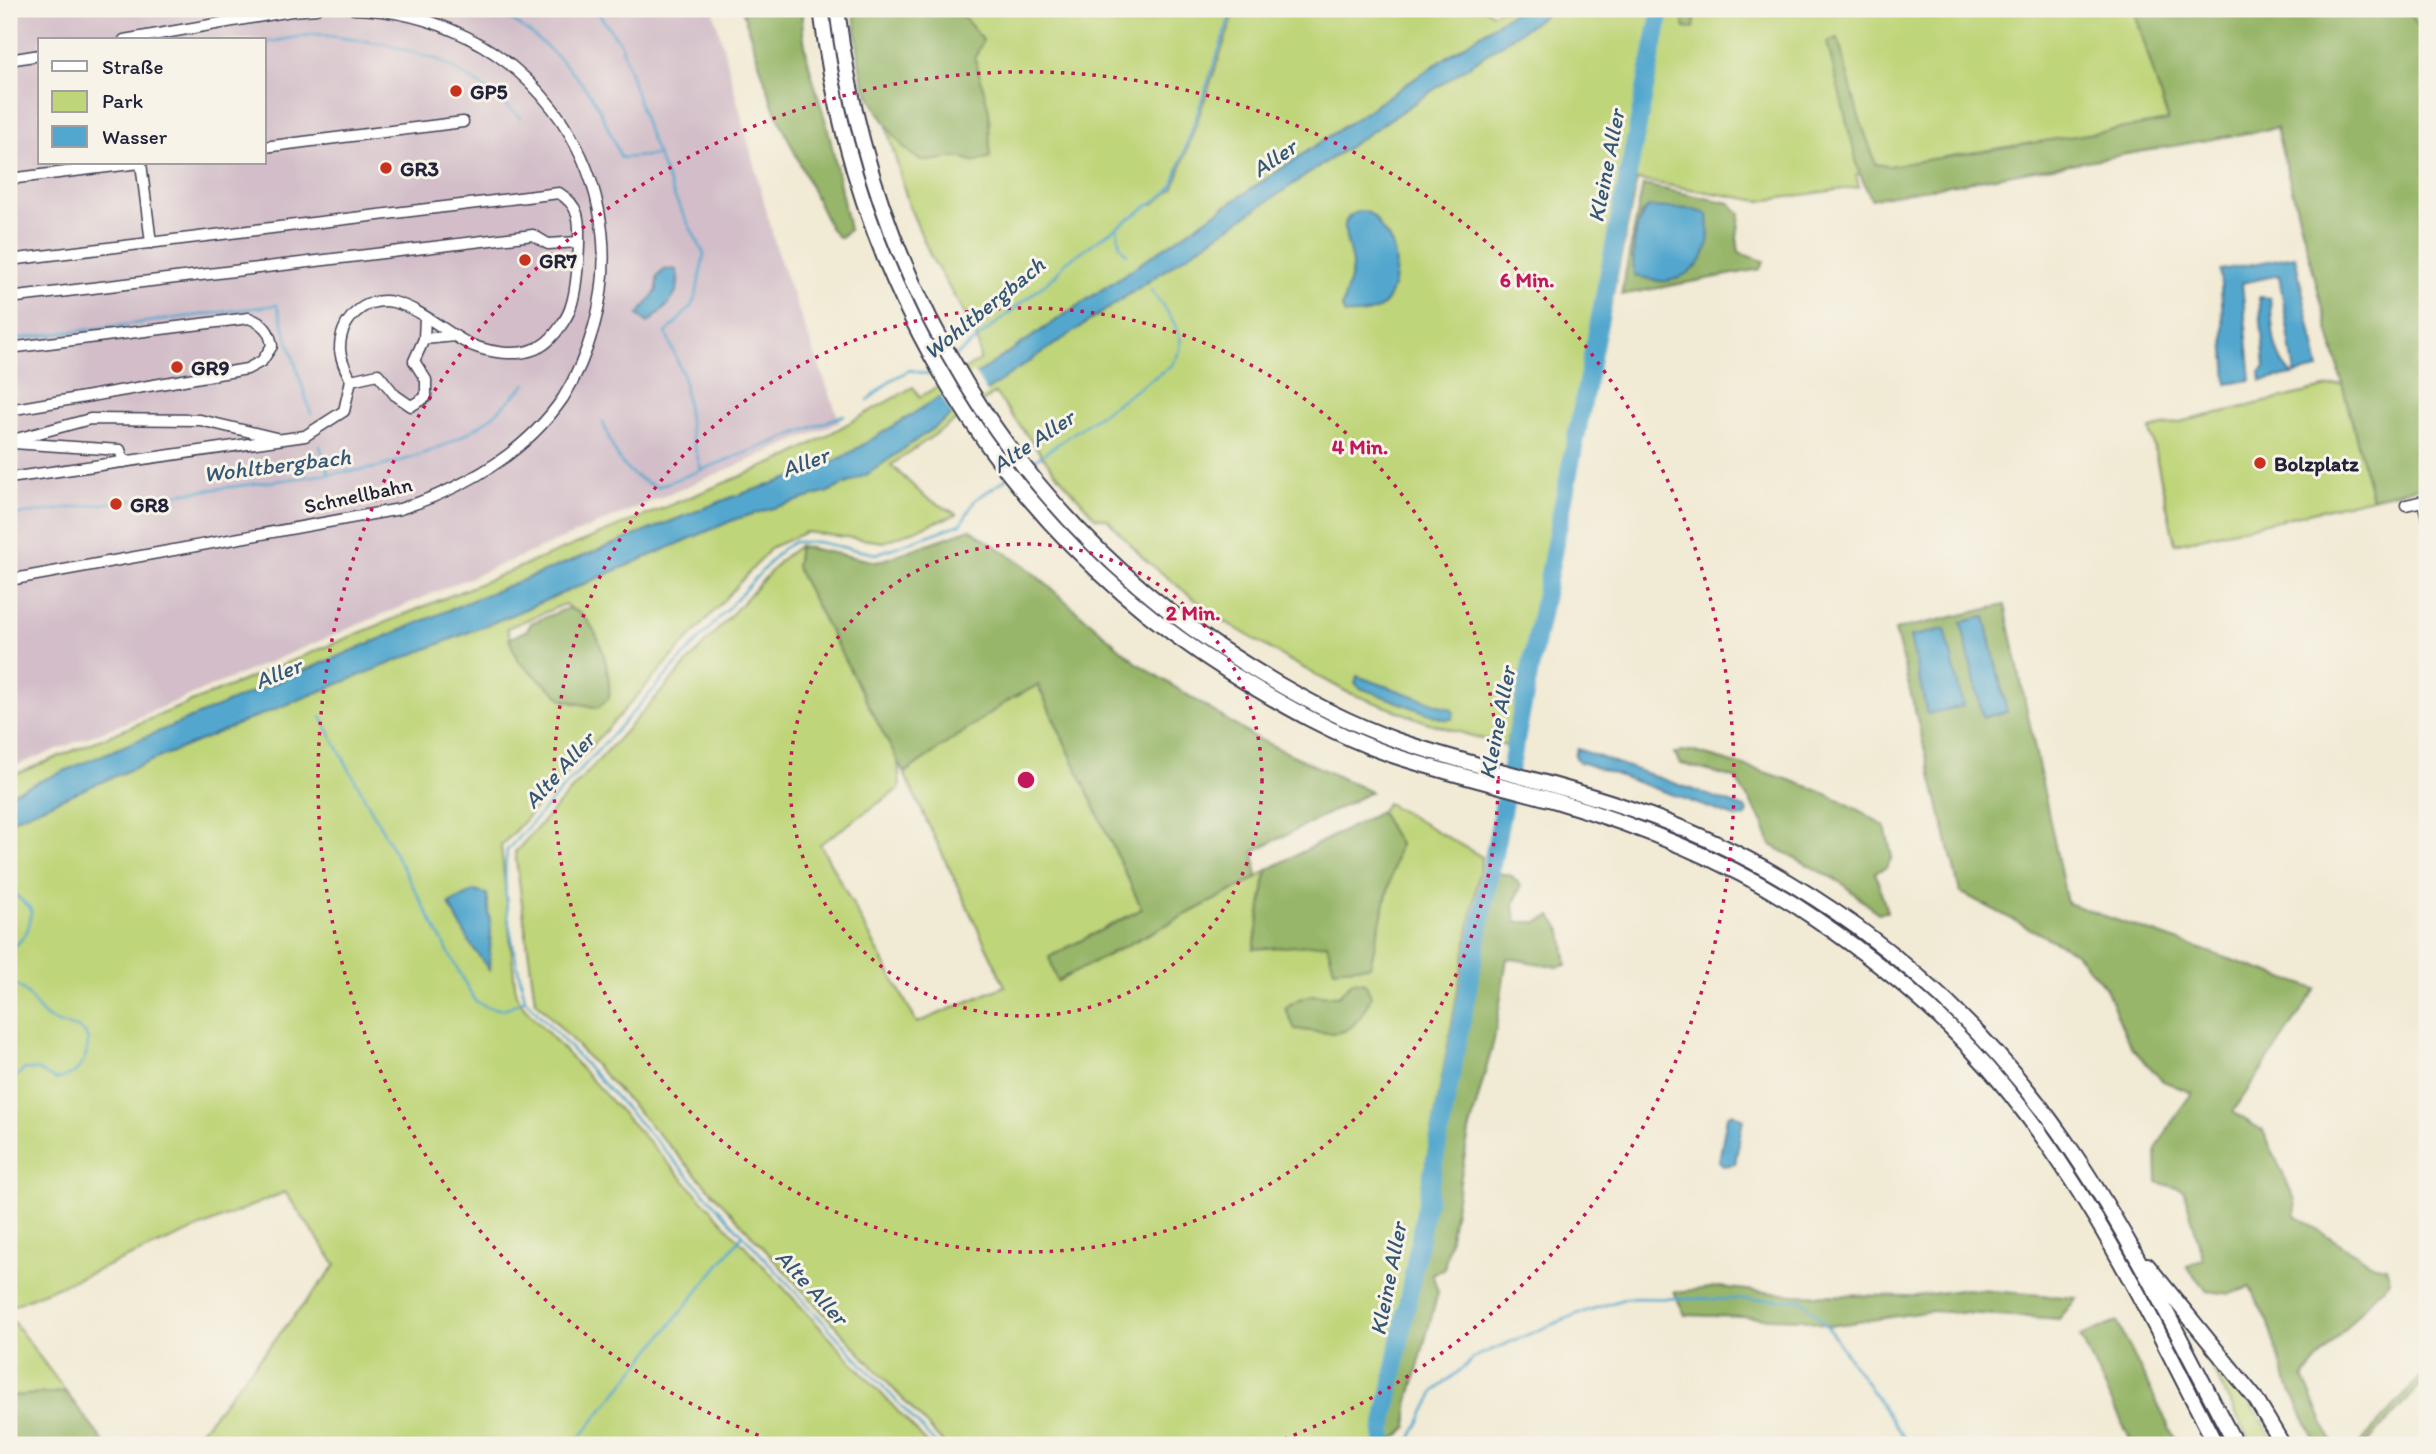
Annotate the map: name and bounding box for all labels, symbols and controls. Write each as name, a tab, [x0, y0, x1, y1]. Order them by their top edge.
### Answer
legend	[38, 38, 266, 164]
text: Straße	[102, 54, 163, 79]
place label: GP5	[470, 79, 508, 104]
marker: GP5	[448, 83, 464, 99]
text: Park	[102, 88, 144, 113]
water label: Kleine Aller	[1581, 105, 1631, 225]
text: Wasser	[102, 124, 168, 149]
water label: Aller	[1246, 131, 1304, 183]
place label: GR3	[400, 156, 439, 181]
marker: GR3	[378, 160, 394, 176]
place label: GR7	[539, 248, 578, 273]
water label: Wohltbergbach	[918, 250, 1051, 365]
marker: GR7	[517, 252, 533, 268]
text: 6 Min.	[1500, 267, 1554, 292]
place label: GR9	[191, 355, 230, 380]
marker: GR9	[169, 359, 185, 375]
water label: Alte Aller	[986, 402, 1081, 479]
text: 4 Min.	[1332, 434, 1388, 459]
water label: Aller	[778, 440, 835, 483]
water label: Wohltbergbach	[202, 442, 353, 488]
place label: Bolzplatz	[2274, 451, 2359, 477]
marker: Bolzplatz	[2252, 455, 2268, 471]
street label: Schnellbahn	[302, 471, 414, 519]
place label: GR8	[130, 492, 170, 517]
marker: GR8	[108, 496, 124, 512]
text: 2 Min.	[1166, 600, 1220, 625]
water label: Aller	[251, 650, 308, 695]
water label: Kleine Aller	[1472, 662, 1522, 782]
water label: Alte Aller	[517, 724, 602, 814]
centre of rings	[1014, 768, 1038, 792]
water label: Kleine Aller	[1363, 1218, 1413, 1338]
water label: Alte Aller	[770, 1243, 856, 1332]

